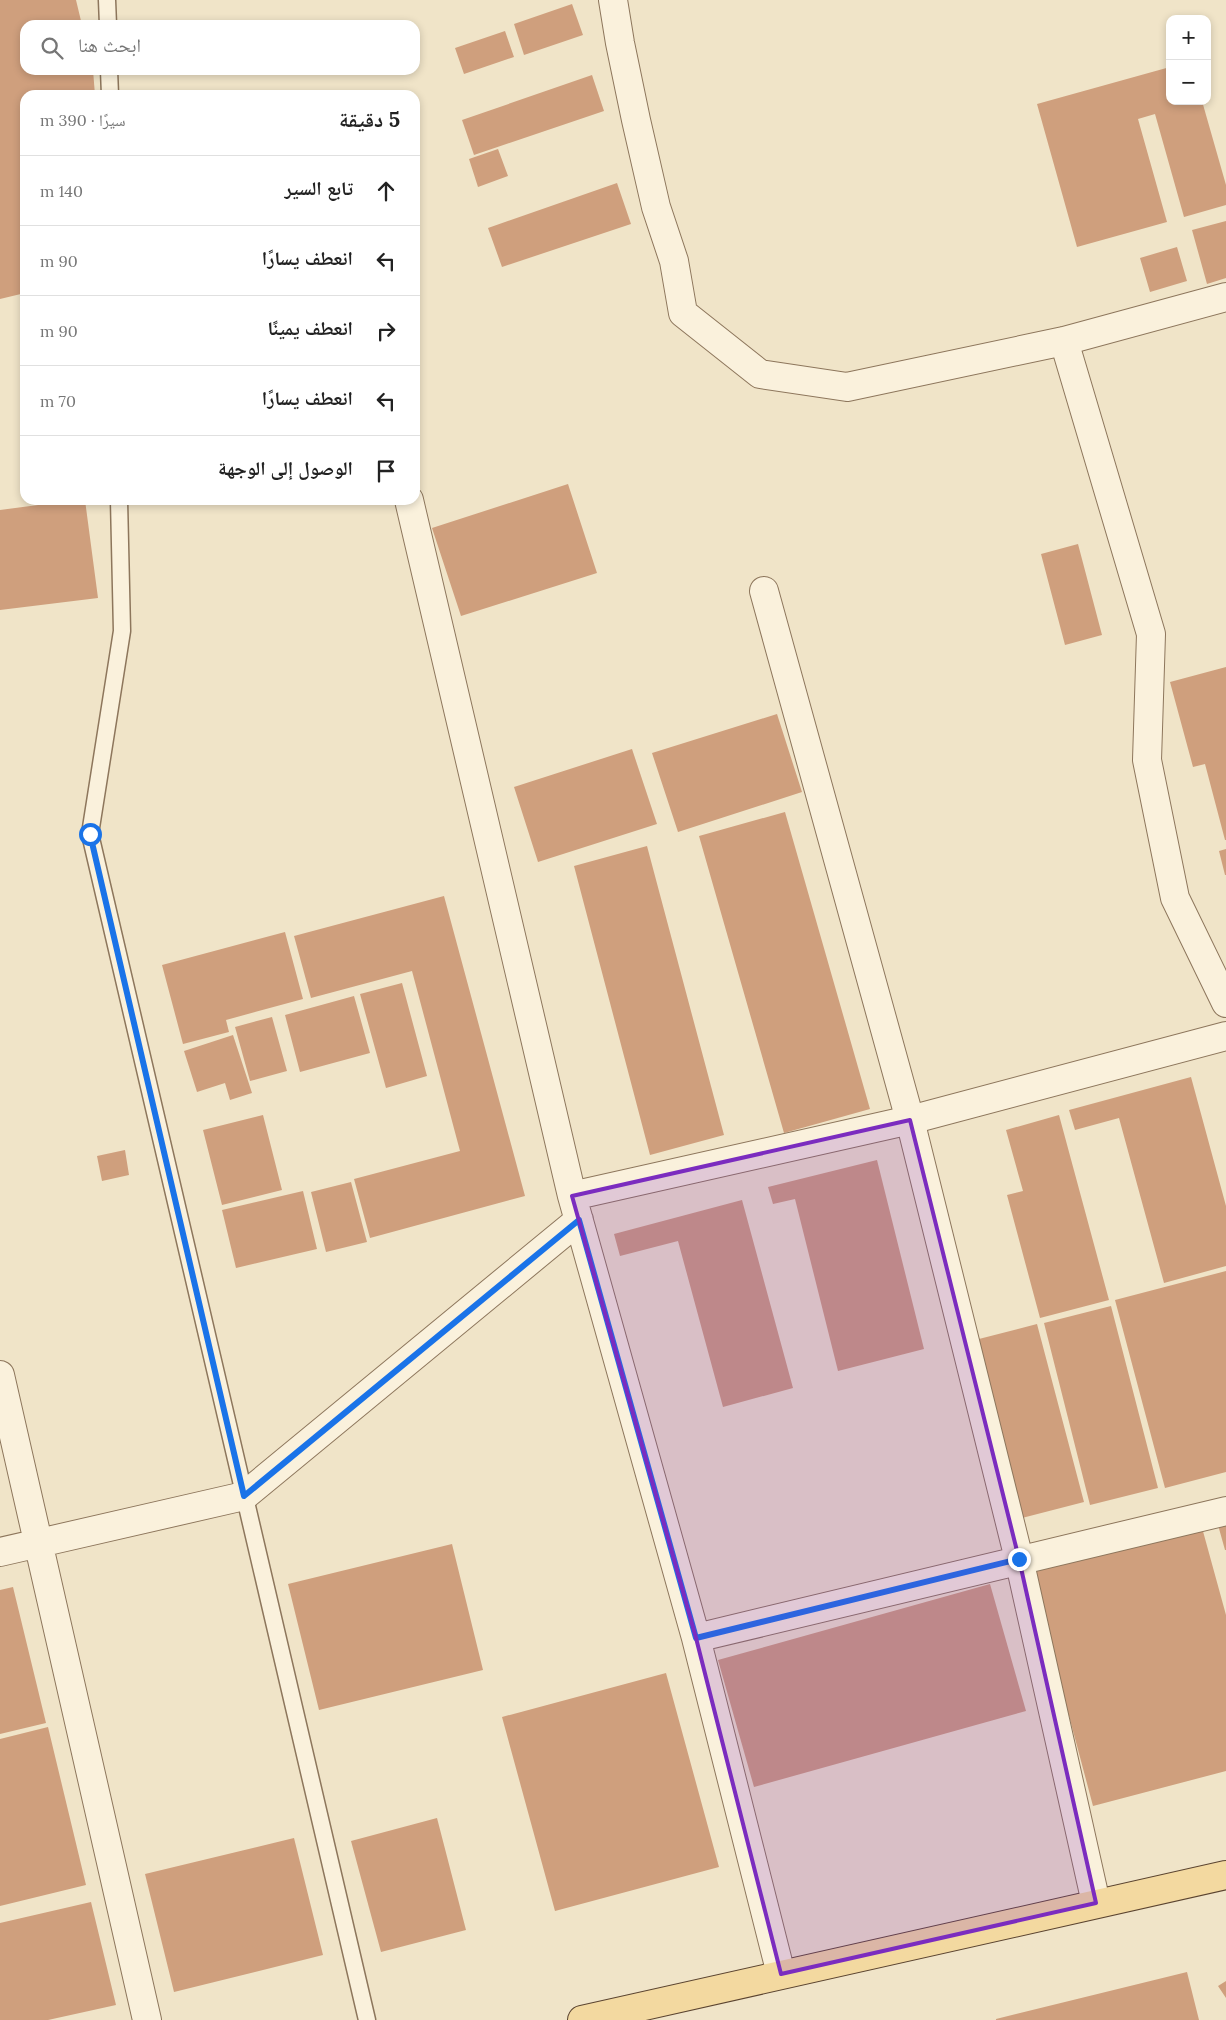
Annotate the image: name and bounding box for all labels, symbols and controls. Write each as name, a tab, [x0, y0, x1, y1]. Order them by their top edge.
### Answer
map controls	[1166, 15, 1211, 105]
button: +	[1166, 15, 1211, 60]
search box	[20, 20, 420, 75]
text: ابحث هنا	[78, 33, 141, 57]
icon: search	[38, 34, 66, 62]
button: −	[1166, 60, 1211, 105]
text: 5 دقيقة	[339, 106, 400, 133]
text: سيرًا · 390 m	[40, 110, 126, 130]
text: تابع السير	[285, 176, 353, 200]
icon: ahead	[372, 177, 400, 205]
text: 140 m	[40, 181, 83, 201]
text: انعطف يسارًا	[262, 246, 353, 270]
icon: left	[372, 247, 400, 275]
text: 90 m	[40, 251, 78, 271]
text: انعطف يمينًا	[267, 316, 353, 340]
icon: right	[372, 317, 400, 345]
text: 90 m	[40, 321, 78, 341]
text: انعطف يسارًا	[262, 386, 353, 410]
icon: left	[372, 387, 400, 415]
text: 70 m	[40, 391, 76, 411]
text: الوصول إلى الوجهة	[218, 456, 353, 480]
icon: arrive	[372, 457, 400, 485]
route start	[79, 823, 102, 846]
route end	[1008, 1548, 1031, 1571]

